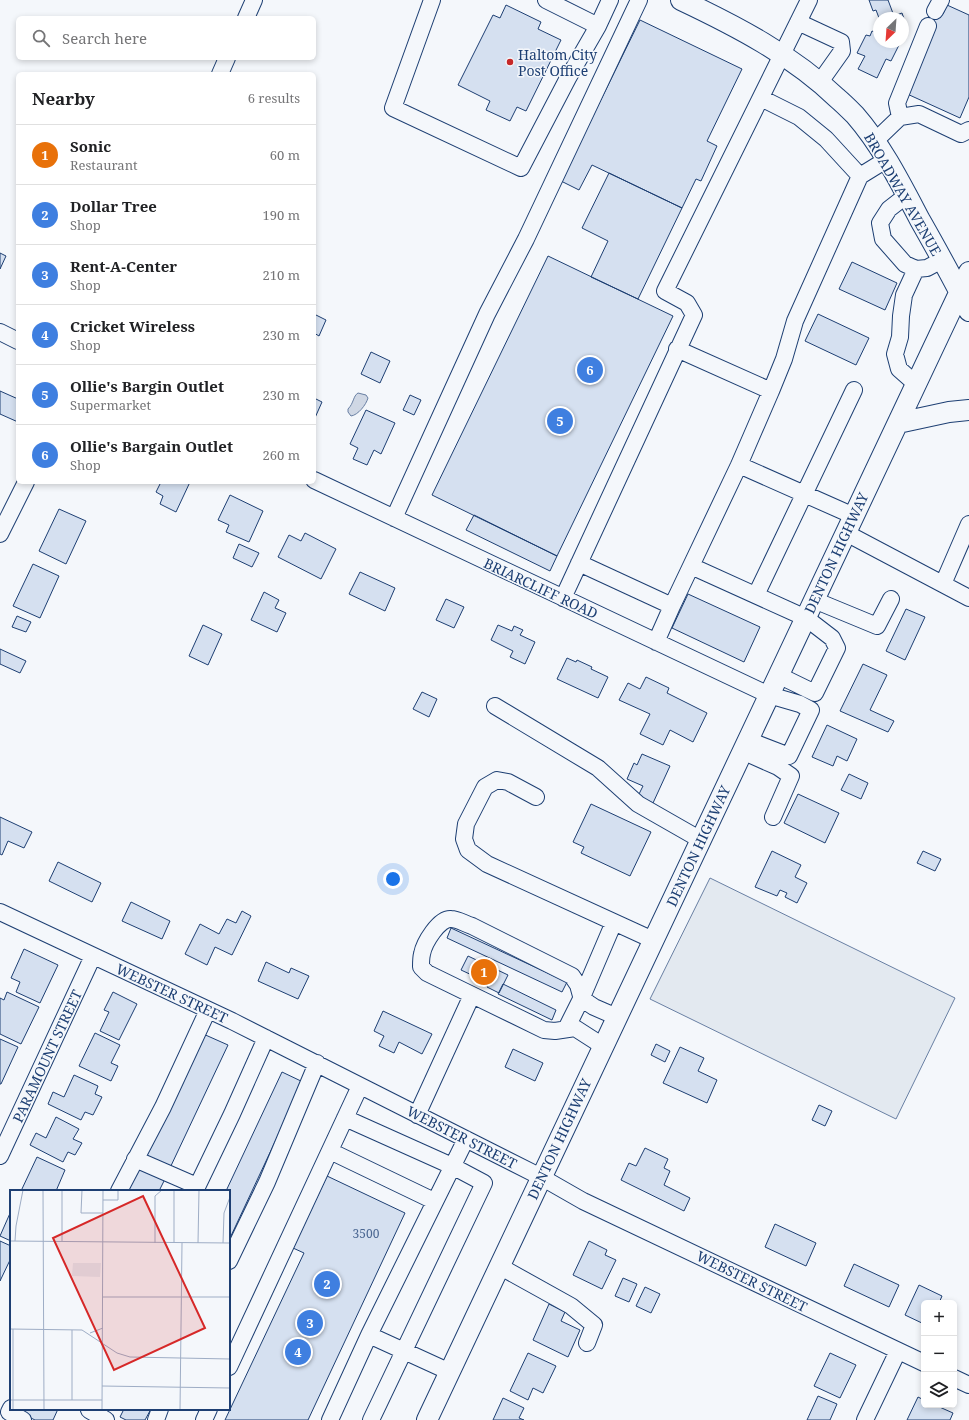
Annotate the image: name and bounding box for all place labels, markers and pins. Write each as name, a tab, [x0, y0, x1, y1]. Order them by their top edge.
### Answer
place label: Haltom City Post Office	[518, 45, 597, 80]
marker: Haltom City Post Office	[505, 57, 515, 67]
pin: 6	[577, 355, 603, 385]
pin: 5	[547, 406, 573, 436]
pin: 1	[471, 957, 497, 987]
pin: 2	[314, 1269, 340, 1299]
pin: 3	[297, 1308, 323, 1338]
pin: 4	[285, 1337, 311, 1367]

